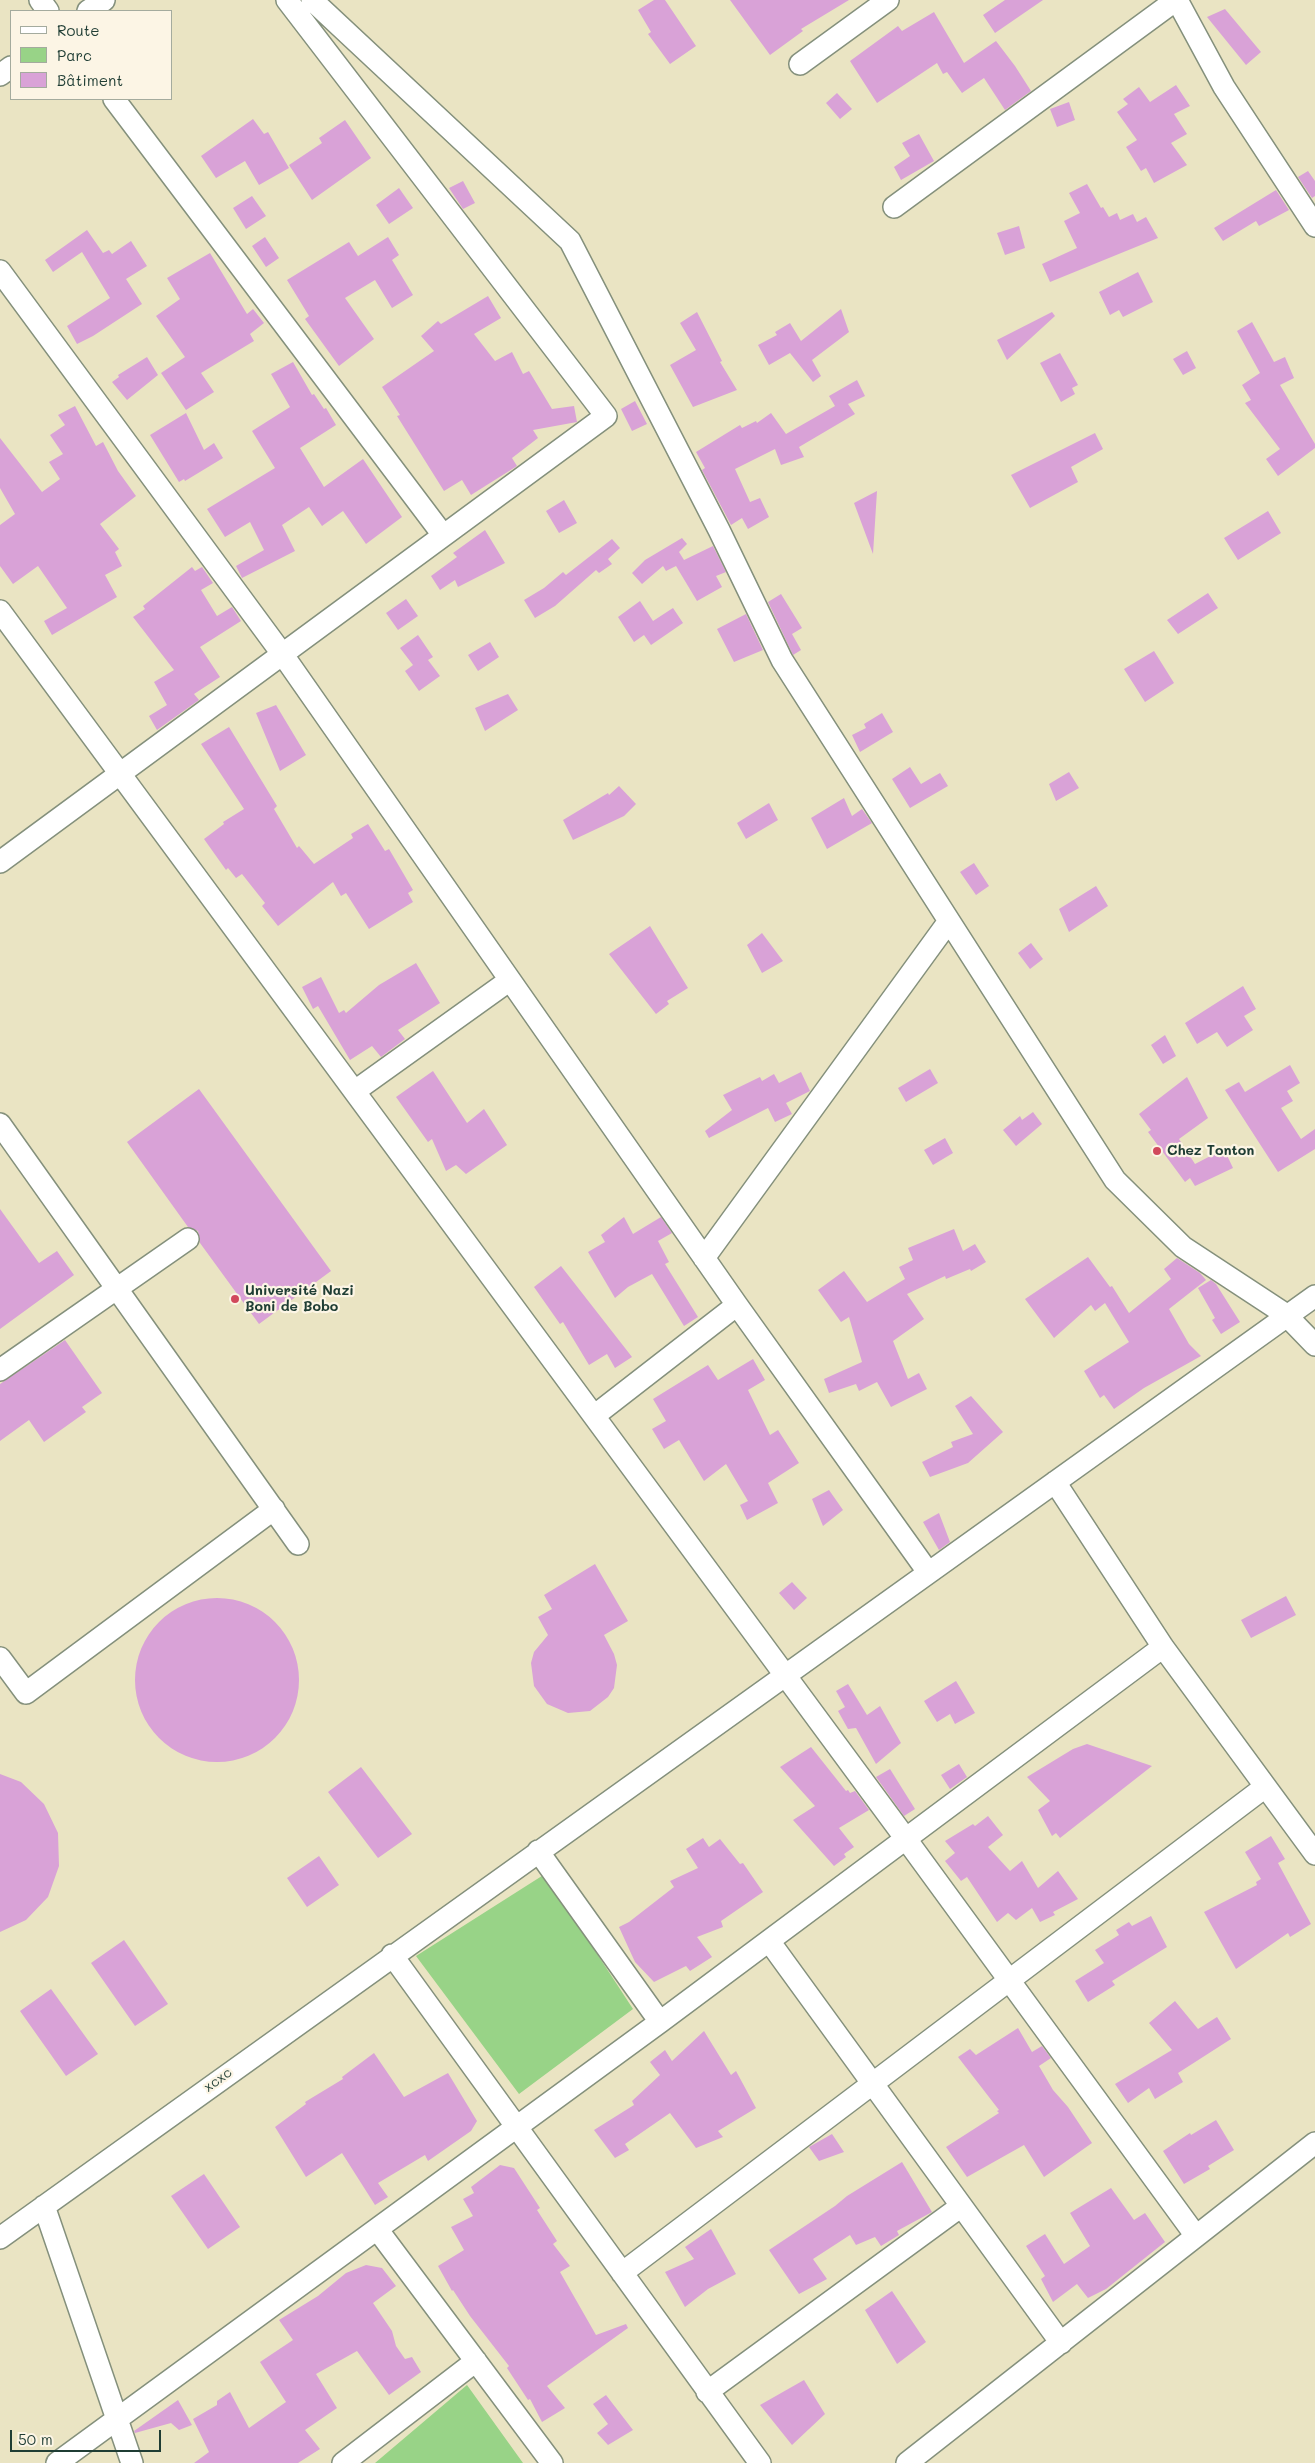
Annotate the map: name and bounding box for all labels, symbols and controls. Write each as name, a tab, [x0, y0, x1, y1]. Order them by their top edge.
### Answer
legend	[10, 10, 172, 100]
text: Route	[57, 20, 100, 40]
text: Parc	[57, 45, 92, 65]
text: Bâtiment	[57, 70, 123, 90]
place label: Chez Tonton	[1167, 1143, 1254, 1159]
marker: Chez Tonton	[1151, 1145, 1163, 1157]
place label: Université Nazi Boni de Bobo	[245, 1283, 354, 1315]
marker: Université Nazi Boni de Bobo	[229, 1293, 241, 1305]
street label: xcxc	[201, 2064, 235, 2096]
scale bar	[12, 2420, 164, 2452]
text: 50 m	[18, 2429, 53, 2449]

